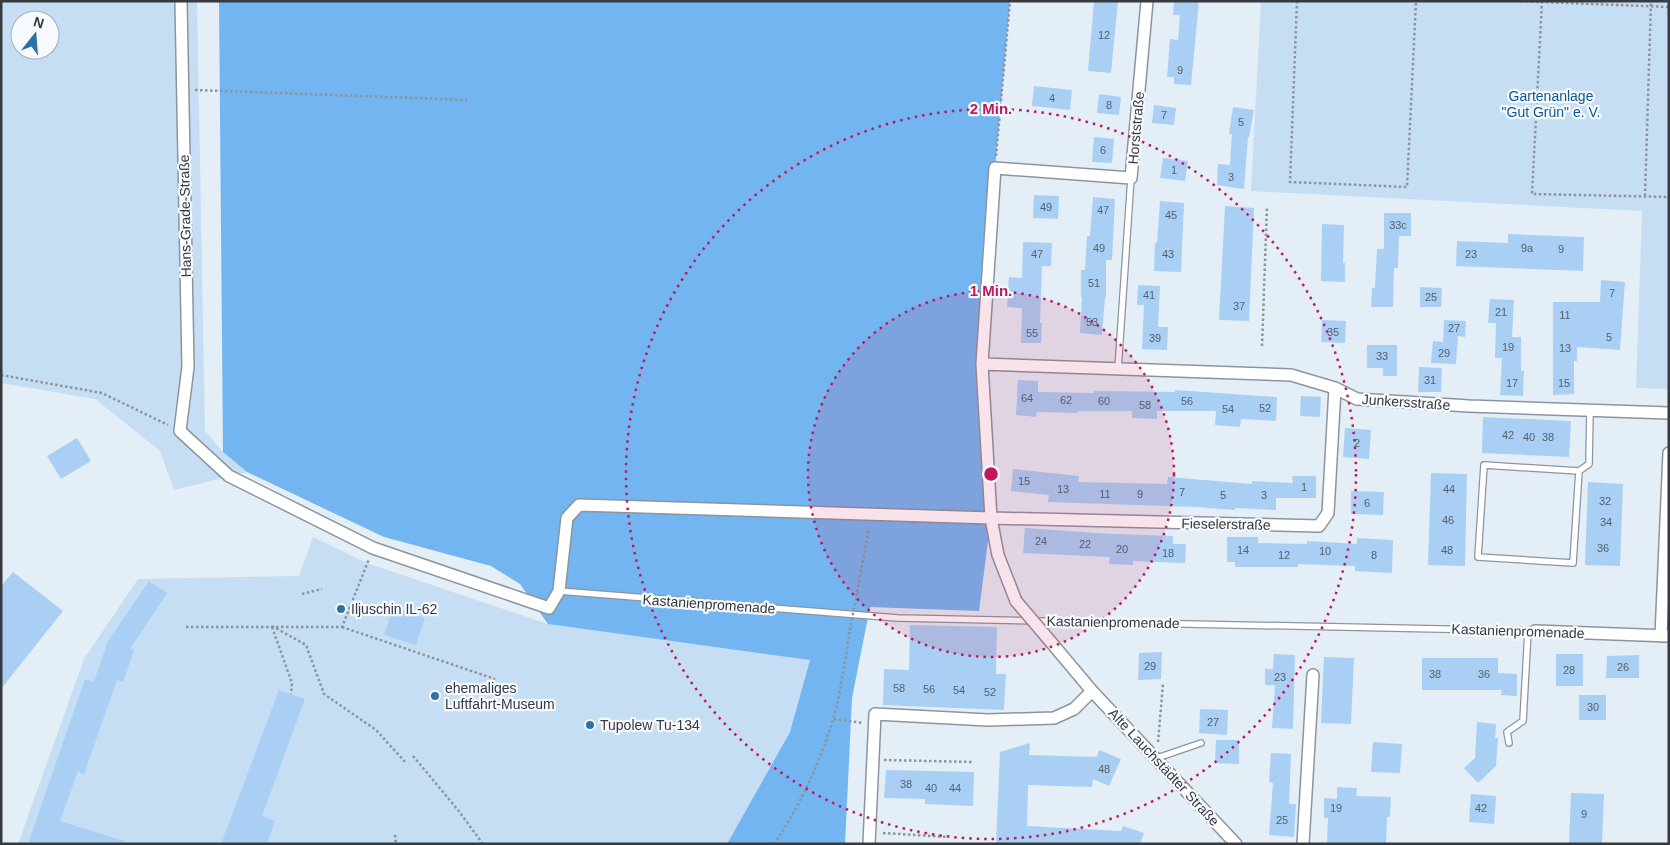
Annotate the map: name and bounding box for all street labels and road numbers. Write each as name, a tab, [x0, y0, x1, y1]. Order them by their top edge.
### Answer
street label: Horststraße	[1125, 91, 1147, 165]
street label: Hans-Grade-Straße	[176, 154, 194, 278]
street label: Junkersstraße	[1361, 391, 1451, 413]
street label: Fieselerstraße	[1181, 515, 1271, 533]
street label: Kastanienpromenade	[642, 591, 776, 617]
street label: Kastanienpromenade	[1046, 613, 1180, 631]
street label: Kastanienpromenade	[1451, 621, 1585, 641]
street label: Alte Lauchstädter Straße	[1105, 705, 1223, 829]

